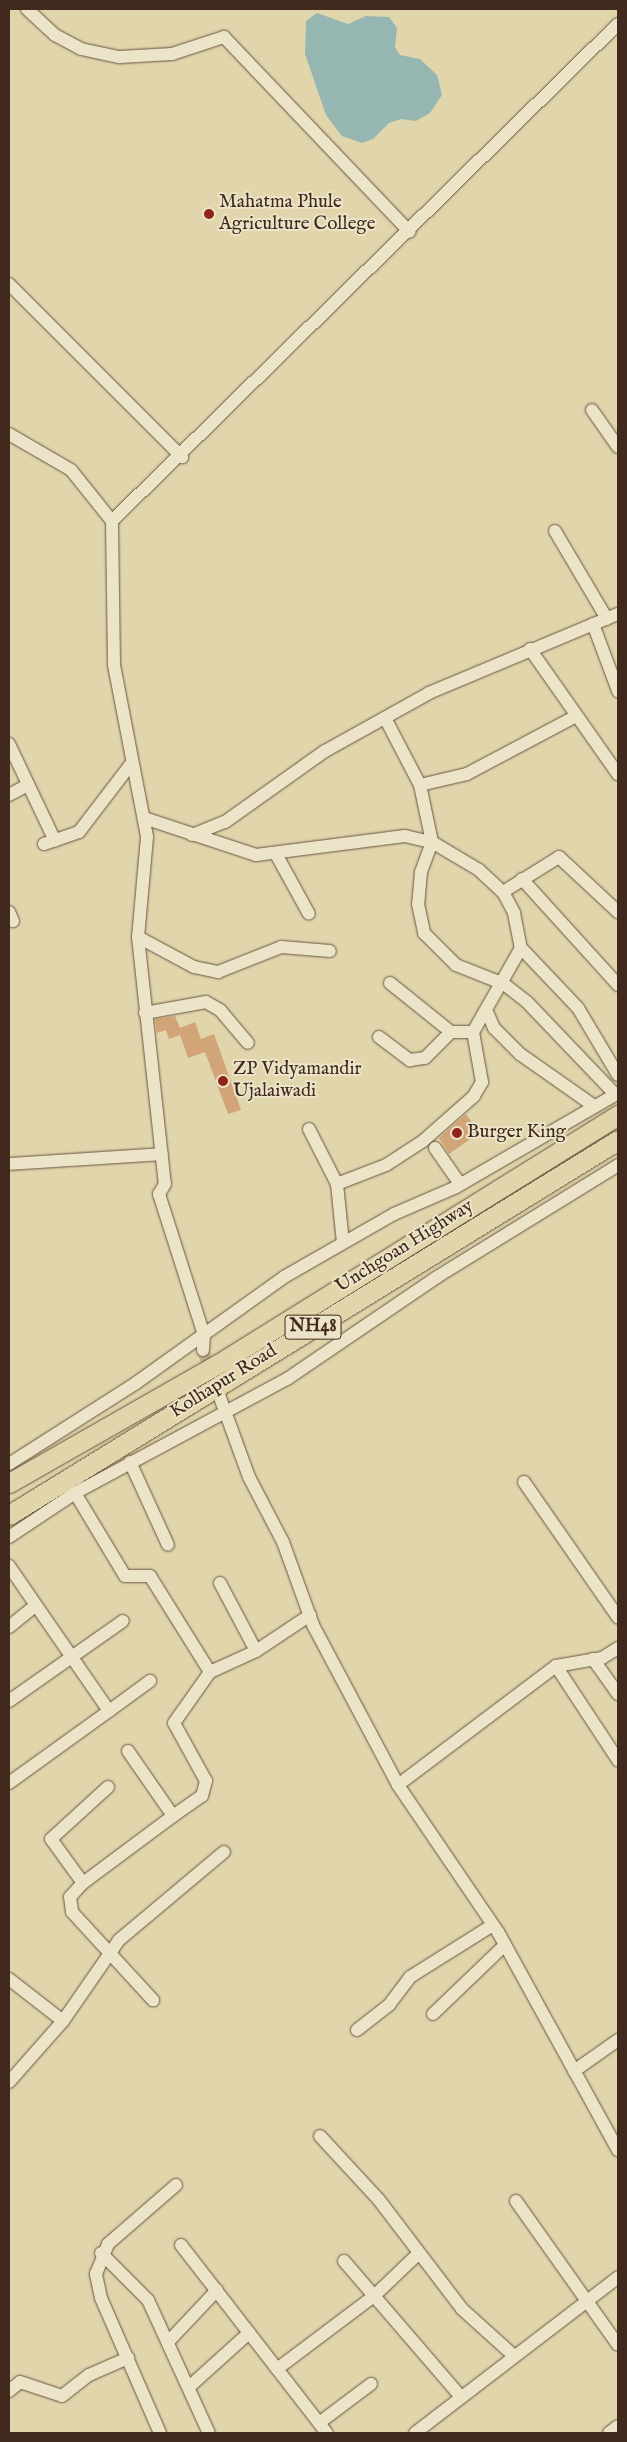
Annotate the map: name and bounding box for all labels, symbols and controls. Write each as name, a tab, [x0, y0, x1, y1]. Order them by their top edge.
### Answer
place label: Mahatma Phule Agriculture College	[219, 192, 375, 236]
marker: Mahatma Phule Agriculture College	[203, 208, 215, 220]
place label: ZP Vidyamandir Ujalaiwadi	[233, 1059, 362, 1103]
marker: ZP Vidyamandir Ujalaiwadi	[217, 1075, 229, 1087]
place label: Burger King	[467, 1122, 566, 1144]
marker: Burger King	[451, 1127, 463, 1139]
street label: Unchgoan Highway	[332, 1195, 478, 1299]
road number: NH48	[284, 1311, 342, 1342]
street label: Kolhapur Road	[166, 1340, 282, 1424]

